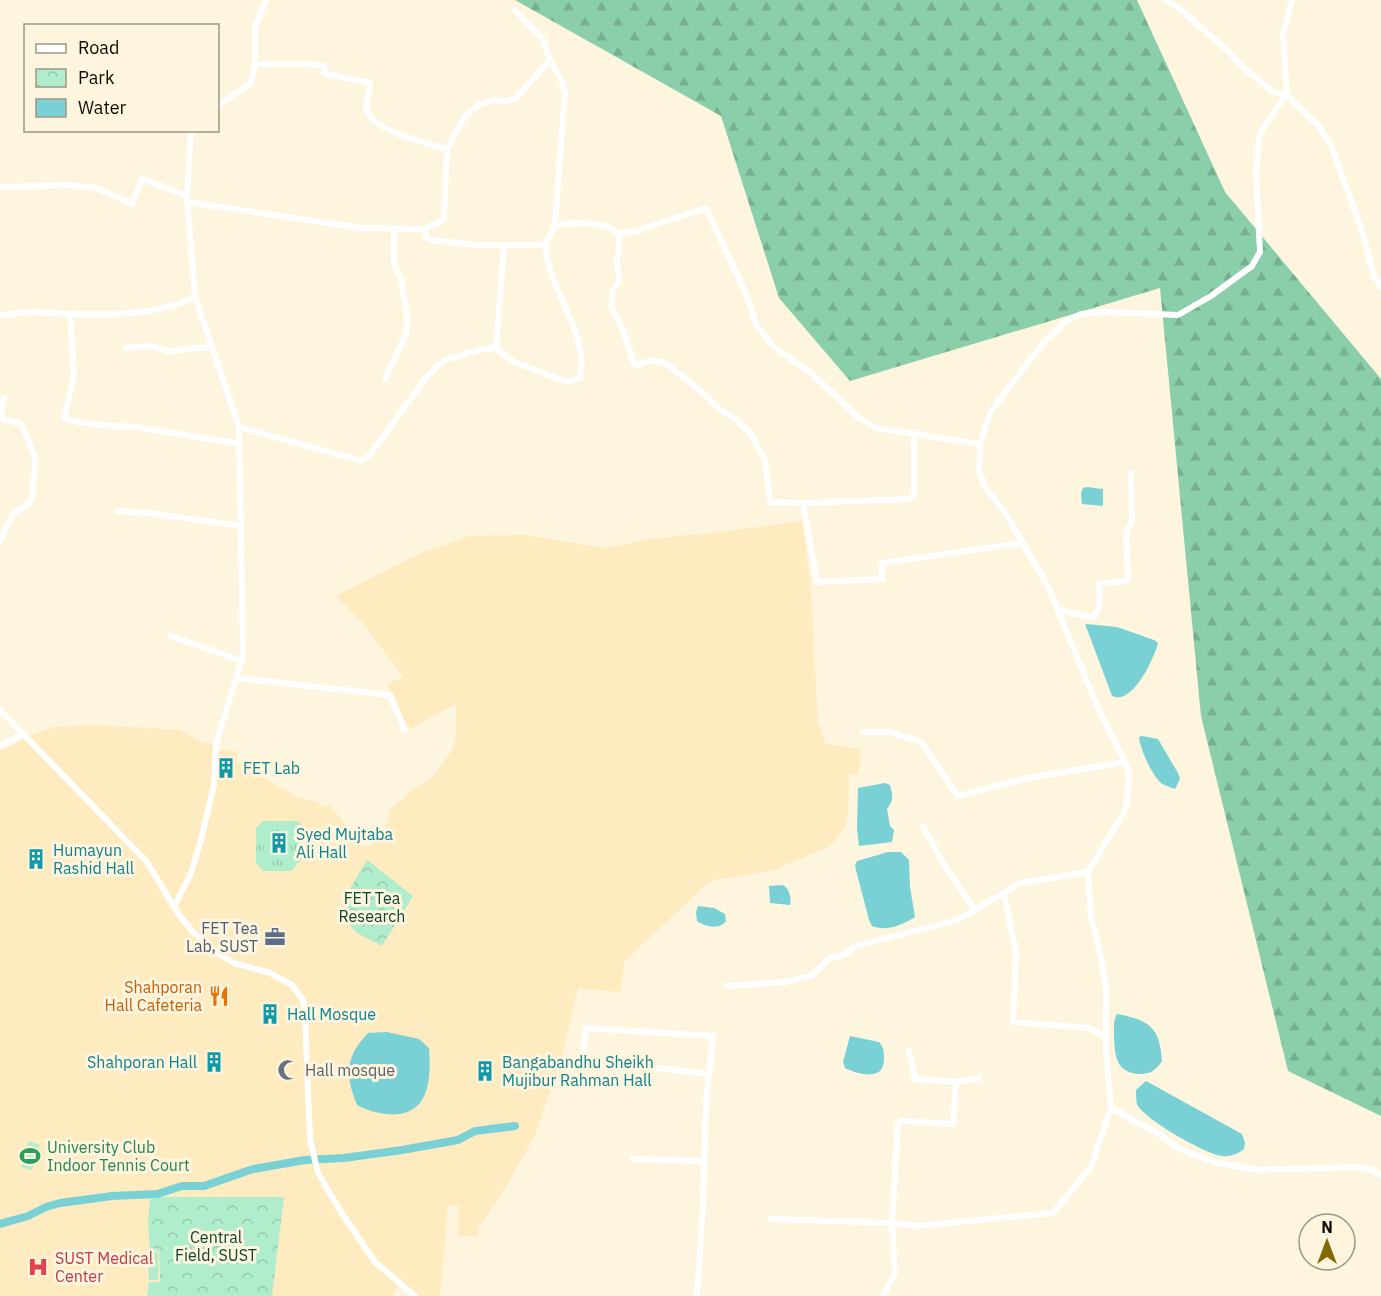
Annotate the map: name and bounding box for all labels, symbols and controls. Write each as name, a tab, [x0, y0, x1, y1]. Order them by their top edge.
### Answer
legend	[24, 24, 219, 132]
text: Road	[78, 36, 119, 59]
text: Park	[78, 66, 115, 89]
text: Water	[78, 96, 127, 119]
building icon: FET Lab	[214, 756, 238, 780]
place label: FET Lab	[243, 758, 300, 778]
place label: Syed Mujtaba Ali Hall	[296, 824, 394, 862]
building icon: Syed Mujtaba Ali Hall	[267, 831, 291, 855]
place label: Humayun Rashid Hall	[53, 840, 134, 878]
building icon: Humayun Rashid Hall	[24, 847, 48, 871]
park label: FET Tea Research	[339, 888, 405, 926]
place label: FET Tea Lab, SUST	[186, 918, 258, 956]
office icon: FET Tea Lab, SUST	[263, 925, 287, 949]
place label: Shahporan Hall Cafeteria	[105, 977, 202, 1015]
restaurant icon: Shahporan Hall Cafeteria	[207, 984, 231, 1008]
building icon: Hall Mosque	[258, 1002, 282, 1026]
place label: Hall Mosque	[287, 1004, 376, 1024]
building icon: Shahporan Hall	[202, 1050, 226, 1074]
place label: Shahporan Hall	[87, 1052, 197, 1072]
place label: Bangabandhu Sheikh Mujibur Rahman Hall	[502, 1052, 654, 1090]
mosque icon: Hall mosque	[276, 1058, 300, 1082]
building icon: Bangabandhu Sheikh Mujibur Rahman Hall	[473, 1059, 497, 1083]
place label: Hall mosque	[305, 1060, 395, 1080]
place label: University Club Indoor Tennis Court	[47, 1137, 190, 1175]
sports icon: University Club Indoor Tennis Court	[18, 1144, 42, 1168]
north arrow	[1297, 1212, 1357, 1272]
text: N	[1321, 1217, 1333, 1237]
park label: Central Field, SUST	[175, 1227, 257, 1265]
place label: SUST Medical Center	[55, 1248, 153, 1286]
hospital icon: SUST Medical Center	[26, 1255, 50, 1279]

